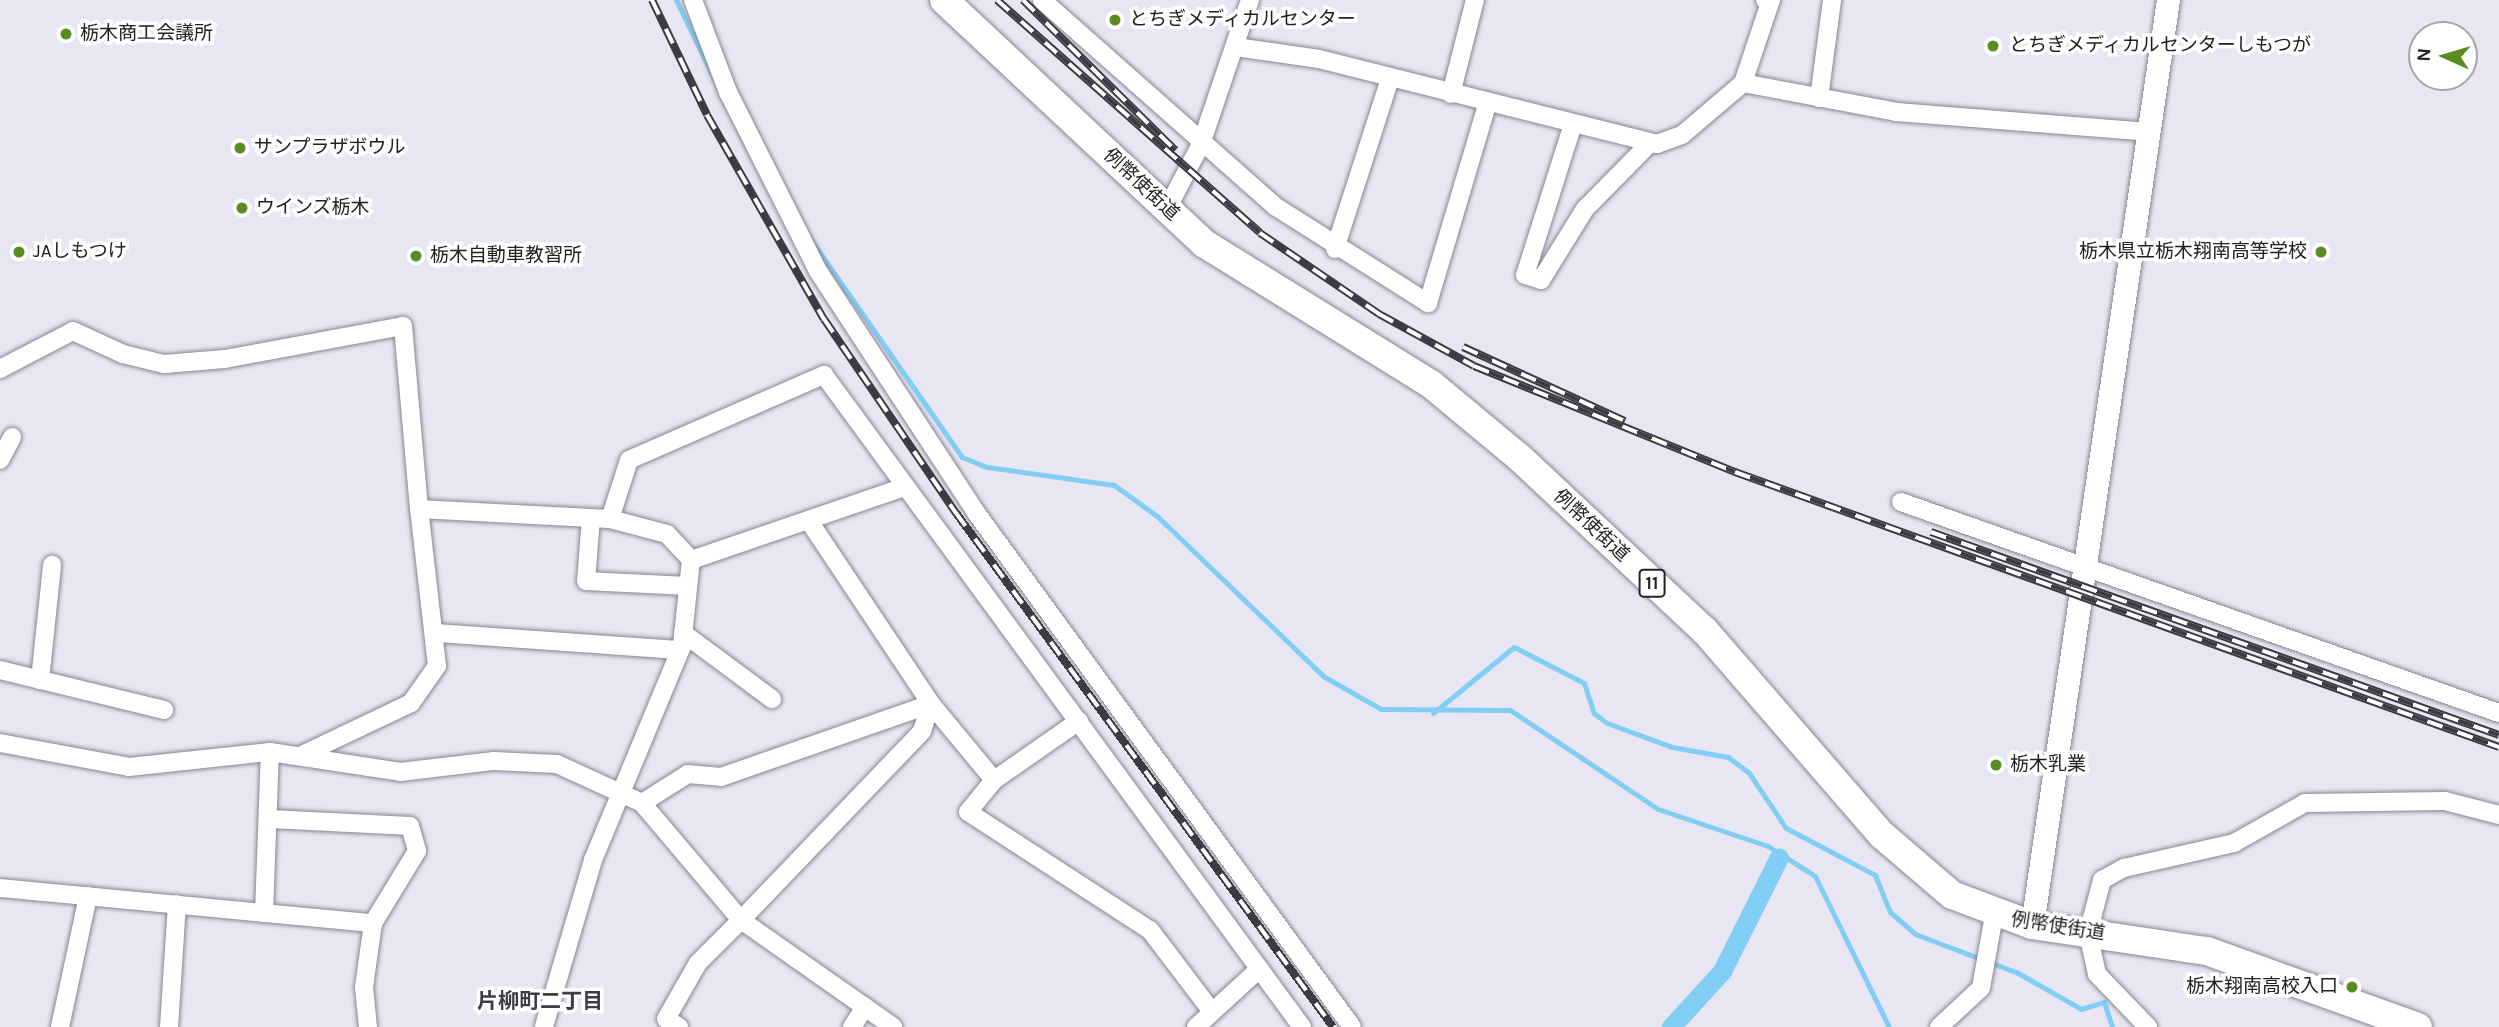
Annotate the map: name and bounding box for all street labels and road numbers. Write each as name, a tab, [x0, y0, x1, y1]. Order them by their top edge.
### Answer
street label: 例幣使街道	[1098, 144, 1184, 226]
street label: 例幣使街道	[1548, 485, 1634, 567]
road number: 11	[1638, 568, 1666, 598]
street label: 例幣使街道	[2009, 908, 2107, 946]

